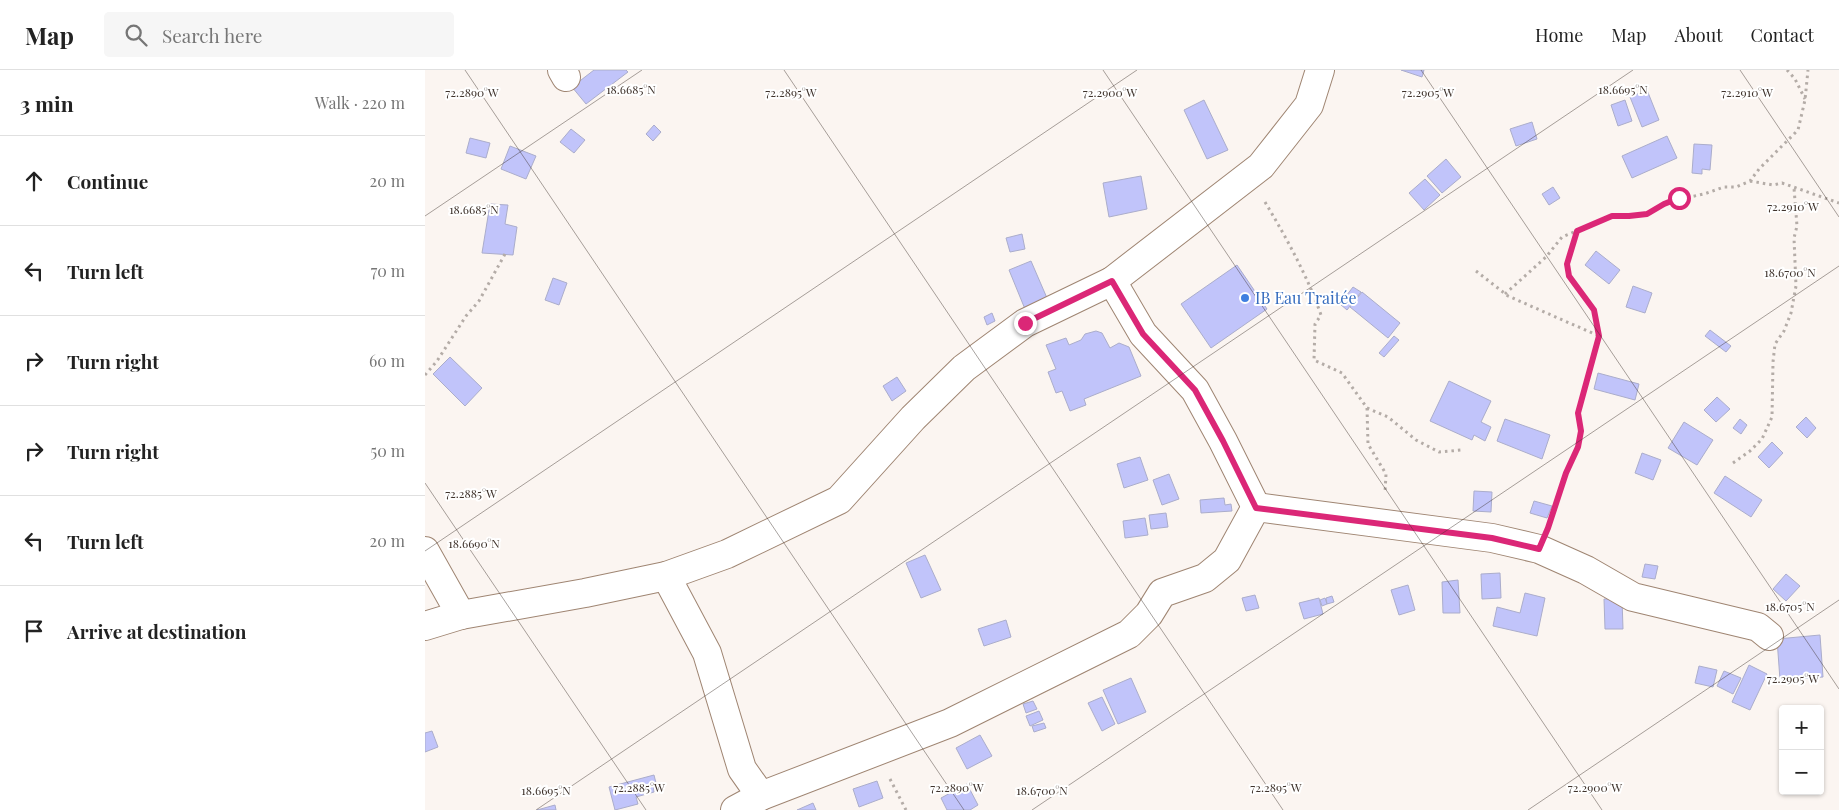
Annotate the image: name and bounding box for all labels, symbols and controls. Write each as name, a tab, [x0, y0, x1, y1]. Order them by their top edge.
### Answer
search box	[104, 12, 454, 57]
text: Map	[25, 19, 74, 51]
icon: search	[122, 21, 150, 49]
text: Search here	[162, 22, 262, 48]
text: Home	[1535, 23, 1583, 47]
text: Map	[1611, 23, 1646, 47]
text: About	[1674, 23, 1723, 47]
text: Contact	[1751, 23, 1814, 47]
text: 18.6685°N	[606, 81, 656, 97]
text: 18.6695°N	[1598, 81, 1648, 97]
text: 72.2890°W	[445, 84, 499, 100]
text: 72.2895°W	[765, 84, 817, 100]
text: 72.2900°W	[1083, 84, 1137, 100]
text: 72.2905°W	[1402, 84, 1454, 100]
text: 72.2910°W	[1721, 84, 1773, 100]
text: 3 min	[20, 89, 74, 117]
text: Walk · 220 m	[315, 92, 405, 113]
icon: ahead	[20, 167, 48, 195]
text: Continue	[67, 168, 148, 194]
text: 20 m	[370, 170, 405, 191]
route start	[1668, 187, 1691, 210]
text: 72.2910°W	[1767, 198, 1819, 214]
text: 18.6685°N	[449, 201, 499, 217]
icon: left	[20, 257, 48, 285]
text: Turn left	[67, 258, 144, 284]
text: 70 m	[371, 260, 405, 281]
text: 18.6700°N	[1764, 264, 1816, 280]
place label: IB Eau Traitée	[1255, 287, 1357, 308]
marker: IB Eau Traitée	[1239, 292, 1251, 304]
route end	[1014, 312, 1037, 335]
icon: right	[20, 347, 48, 375]
text: Turn right	[67, 348, 159, 374]
text: 60 m	[369, 350, 405, 371]
icon: right	[20, 437, 48, 465]
text: Turn right	[67, 438, 159, 464]
text: 50 m	[371, 440, 405, 461]
text: 72.2885°W	[445, 485, 497, 501]
icon: left	[20, 527, 48, 555]
text: Turn left	[67, 528, 144, 554]
text: 20 m	[370, 530, 405, 551]
text: 18.6690°N	[448, 535, 500, 551]
text: 18.6705°N	[1765, 598, 1815, 614]
icon: arrive	[20, 617, 48, 645]
text: Arrive at destination	[67, 618, 247, 644]
text: 72.2905°W	[1767, 670, 1819, 686]
map controls	[1779, 705, 1824, 795]
button: +	[1779, 705, 1824, 750]
button: −	[1779, 750, 1824, 795]
text: 72.2885°W	[613, 779, 665, 795]
text: 72.2890°W	[930, 779, 984, 795]
text: 72.2895°W	[1250, 779, 1302, 795]
text: 72.2900°W	[1568, 779, 1622, 795]
text: 18.6695°N	[521, 782, 571, 798]
text: 18.6700°N	[1016, 782, 1068, 798]

